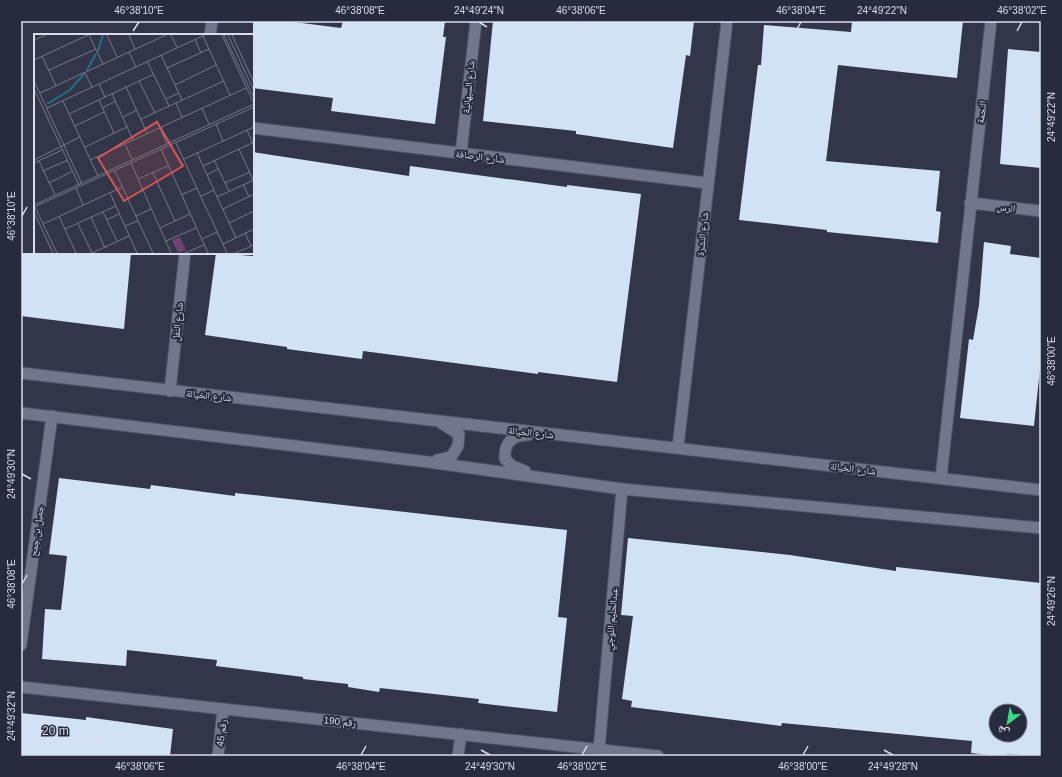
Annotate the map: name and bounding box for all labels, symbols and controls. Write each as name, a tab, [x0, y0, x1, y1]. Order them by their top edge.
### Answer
text: 46°38'10"E	[114, 5, 164, 16]
text: 46°38'08"E	[335, 5, 385, 16]
text: 24°49'24"N	[454, 5, 504, 16]
text: 46°38'06"E	[556, 5, 606, 16]
text: 46°38'04"E	[776, 5, 826, 16]
text: 24°49'22"N	[857, 5, 907, 16]
text: 46°38'02"E	[997, 5, 1047, 16]
inset map	[34, 34, 254, 254]
street label: شارع السبهانية	[460, 60, 478, 114]
text: 24°49'22"N	[1046, 92, 1057, 142]
street label: النجمة	[975, 100, 988, 124]
street label: شارع الرصافة	[455, 148, 506, 166]
text: 46°38'10"E	[6, 191, 17, 241]
street label: الرس	[996, 201, 1016, 215]
street label: شارع النشرة	[695, 211, 711, 257]
street label: شارع النفل	[170, 302, 186, 342]
text: 46°38'00"E	[1046, 336, 1057, 386]
street label: شارع الخيالة	[186, 388, 233, 404]
street label: شارع الخيالة	[508, 425, 555, 441]
text: 24°49'30"N	[6, 449, 17, 499]
street label: شارع الخيالة	[829, 460, 877, 478]
street label: جميل بن جمح	[27, 504, 47, 557]
text: 46°38'08"E	[6, 559, 17, 609]
text: 24°49'26"N	[1046, 576, 1057, 626]
street label: عبدالحليم اللوجي	[603, 587, 622, 651]
text: 24°49'32"N	[6, 691, 17, 741]
north arrow	[988, 703, 1028, 743]
street label: رقم 190	[323, 714, 357, 731]
scale bar	[36, 717, 103, 743]
street label: رقم 45	[214, 719, 231, 747]
text: ش	[994, 722, 1012, 740]
text: 20 m	[42, 724, 69, 738]
text: 46°38'06"E	[115, 761, 165, 772]
text: 46°38'04"E	[336, 761, 386, 772]
text: 24°49'30"N	[465, 761, 515, 772]
text: 46°38'02"E	[557, 761, 607, 772]
text: 46°38'00"E	[778, 761, 828, 772]
text: 24°49'28"N	[868, 761, 918, 772]

